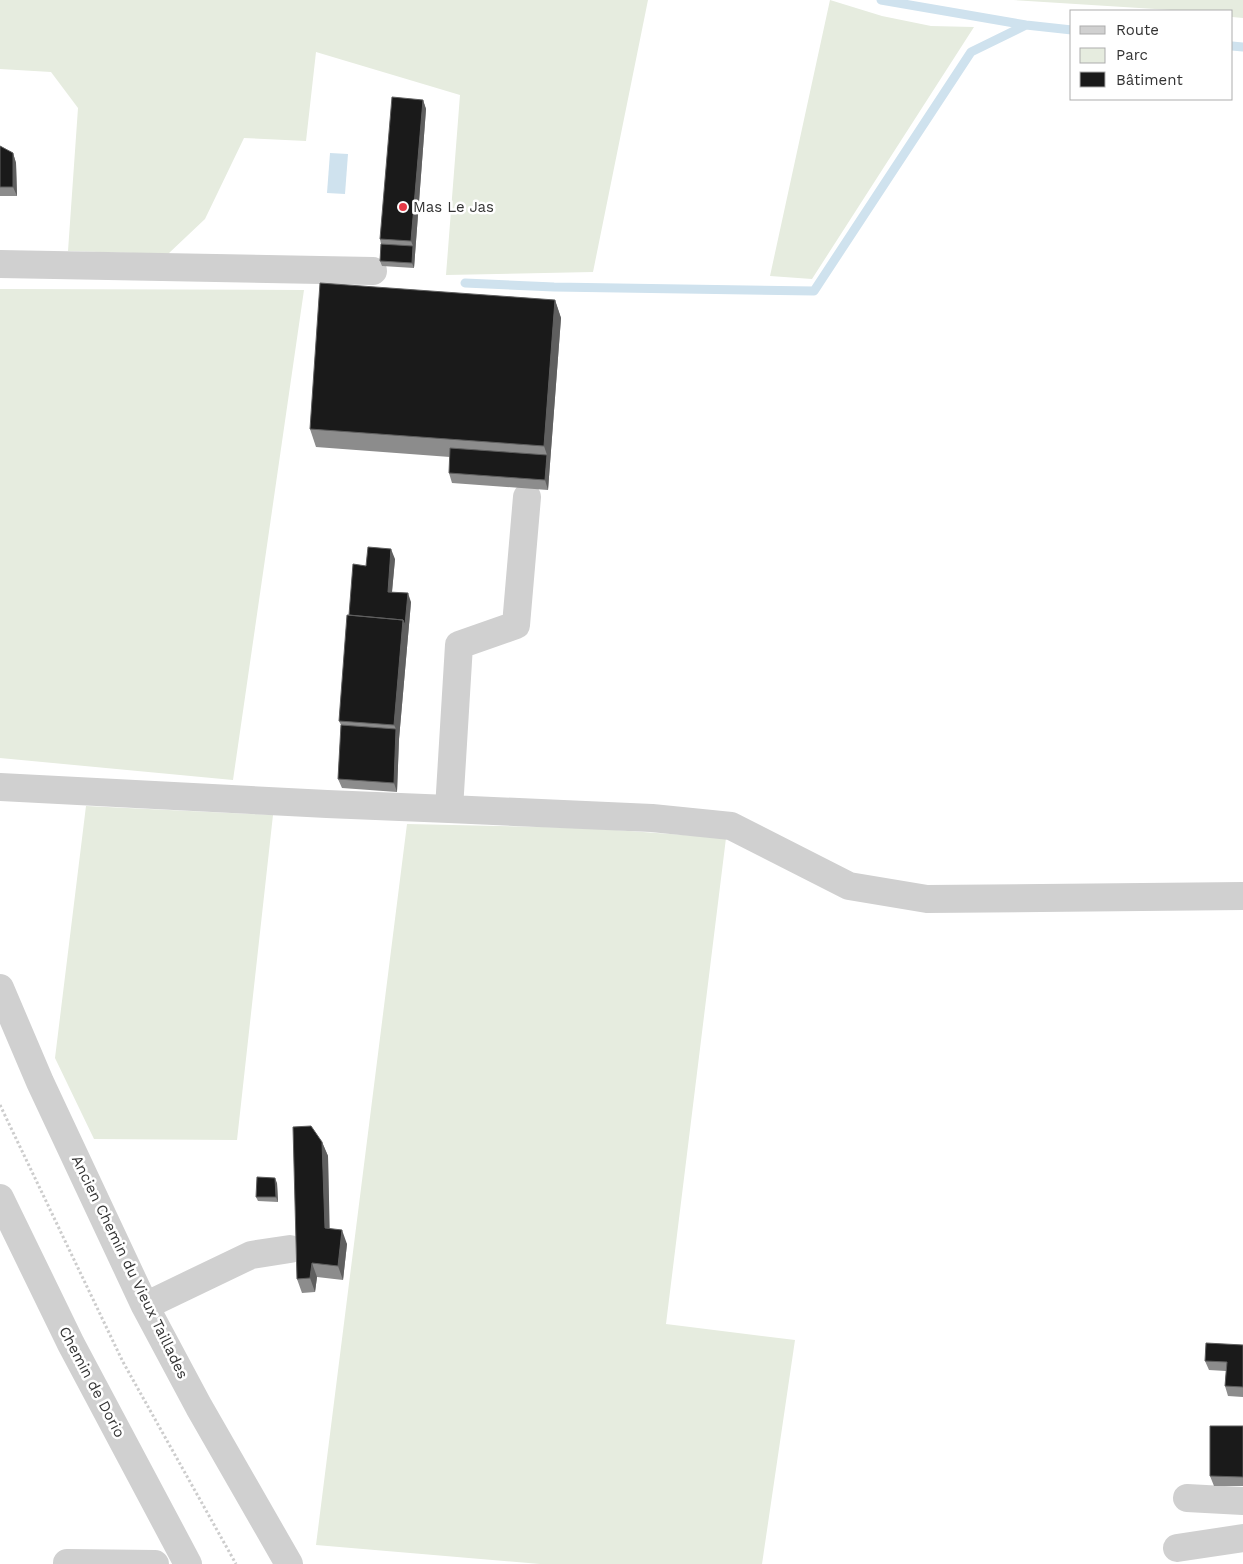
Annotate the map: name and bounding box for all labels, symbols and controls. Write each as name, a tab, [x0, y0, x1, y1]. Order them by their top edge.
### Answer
legend	[1070, 10, 1233, 100]
text: Route	[1116, 21, 1159, 39]
text: Parc	[1116, 46, 1148, 64]
text: Bâtiment	[1116, 71, 1183, 89]
place label: Mas Le Jas	[413, 198, 494, 216]
marker: Mas Le Jas	[397, 201, 409, 213]
street label: Ancien Chemin du Vieux Taillades	[68, 1152, 192, 1382]
street label: Chemin de Dorio	[55, 1323, 129, 1441]

